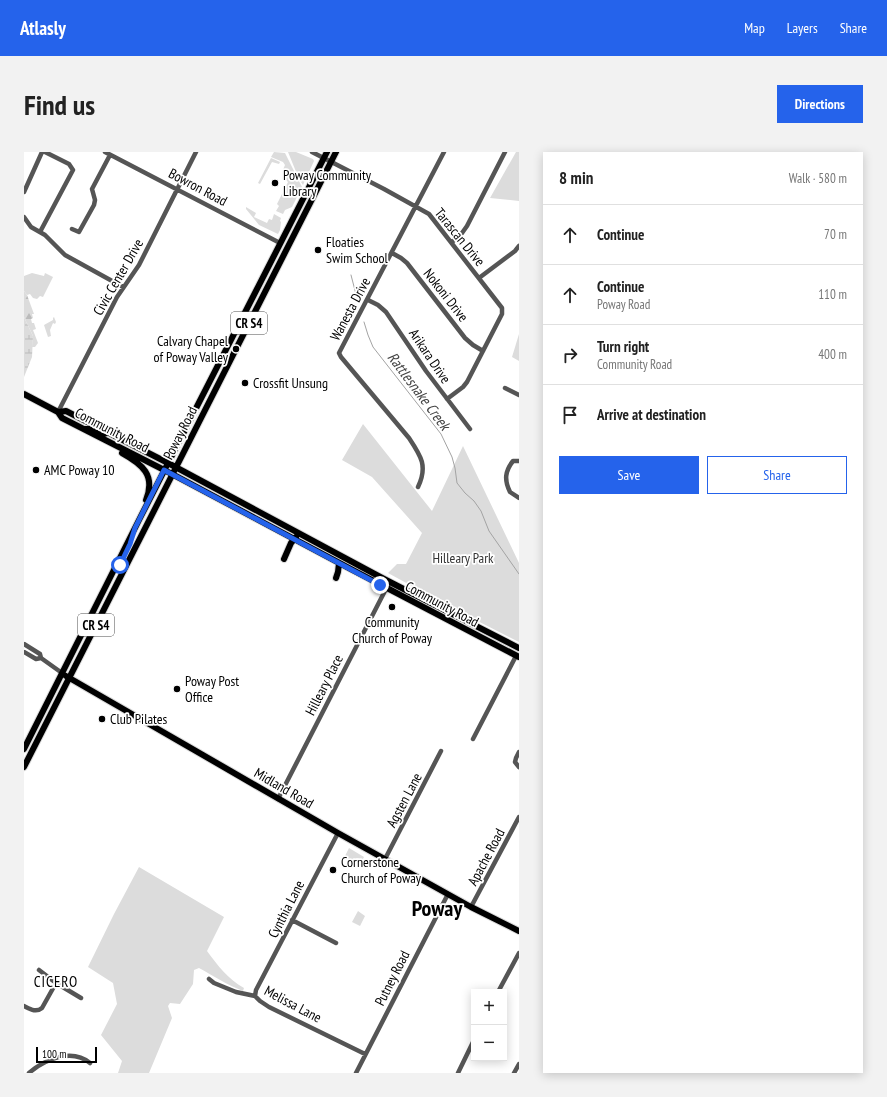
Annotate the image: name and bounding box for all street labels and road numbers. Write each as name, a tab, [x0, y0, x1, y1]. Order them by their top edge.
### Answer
street label: Bowron Road	[166, 164, 230, 210]
street label: Tarascan Drive	[431, 204, 489, 270]
street label: Civic Center Drive	[89, 235, 147, 318]
street label: Nokoni Drive	[420, 265, 472, 325]
street label: Wanesta Drive	[326, 274, 374, 344]
road number: CR S4	[231, 312, 267, 334]
street label: Arikara Drive	[405, 325, 455, 387]
street label: Poway Road	[159, 403, 201, 463]
street label: Community Road	[72, 404, 152, 456]
street label: Community Road	[402, 577, 482, 631]
road number: CR S4	[78, 614, 114, 636]
street label: Hilleary Place	[301, 651, 347, 718]
street label: Midland Road	[251, 764, 317, 812]
street label: Agsten Lane	[382, 770, 426, 830]
street label: Apache Road	[463, 825, 509, 889]
street label: Cynthia Lane	[264, 877, 308, 941]
street label: Putney Road	[371, 948, 413, 1008]
street label: Melissa Lane	[261, 981, 325, 1027]

